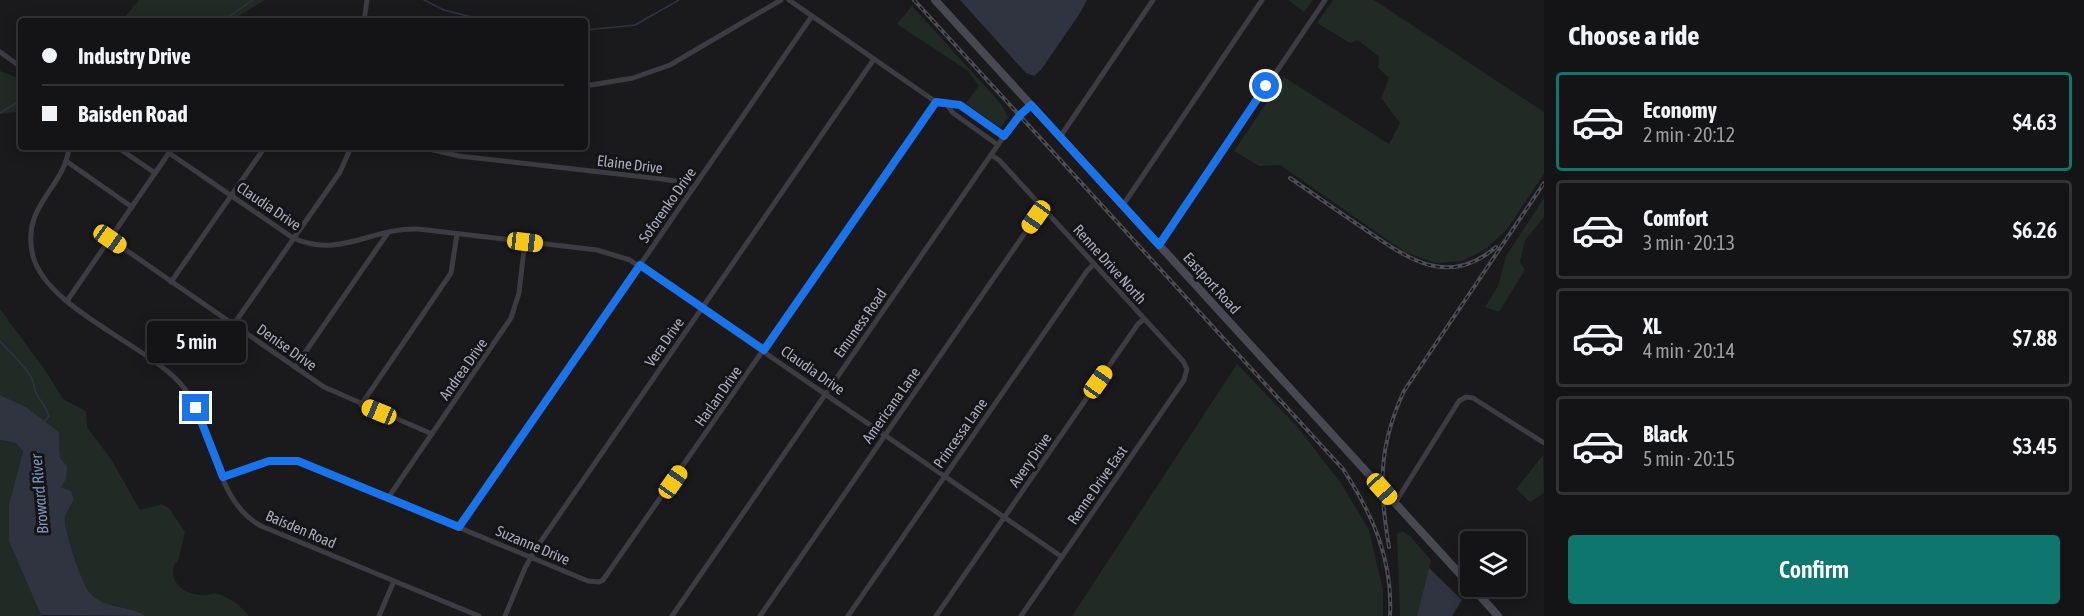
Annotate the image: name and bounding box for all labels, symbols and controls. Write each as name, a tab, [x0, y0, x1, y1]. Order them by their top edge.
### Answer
text: Choose a ride	[1568, 20, 1700, 51]
text: Industry Drive	[78, 43, 191, 69]
route start	[1252, 72, 1279, 99]
icon: car	[1571, 95, 1625, 149]
text: Economy	[1643, 97, 1717, 123]
text: Baisden Road	[78, 101, 188, 127]
text: $4.63	[2013, 109, 2057, 135]
text: 2 min · 20:12	[1643, 123, 1735, 146]
street label: Elaine Drive	[596, 152, 664, 176]
street label: Soforenko Drive	[635, 164, 699, 246]
street label: Claudia Drive	[234, 178, 304, 234]
car	[1018, 197, 1054, 237]
icon: car	[1571, 203, 1625, 257]
text: Comfort	[1643, 205, 1708, 231]
text: $6.26	[2013, 217, 2057, 243]
car	[90, 221, 130, 257]
street label: Renne Drive North	[1070, 221, 1150, 307]
car	[506, 231, 544, 253]
text: 3 min · 20:13	[1643, 231, 1735, 254]
street label: Eastport Road	[1180, 249, 1244, 317]
street label: Emuness Road	[830, 285, 890, 361]
icon: car	[1571, 311, 1625, 365]
text: XL	[1643, 313, 1661, 339]
street label: Vera Drive	[641, 314, 687, 370]
street label: Denise Drive	[254, 320, 320, 374]
callout: 5 min	[146, 321, 246, 363]
text: $7.88	[2013, 325, 2057, 351]
text: 5 min	[176, 330, 217, 353]
street label: Andrea Drive	[436, 335, 490, 403]
text: 4 min · 20:14	[1643, 339, 1735, 362]
street label: Claudia Drive	[778, 342, 848, 398]
car	[1080, 362, 1116, 402]
street label: Harlan Drive	[691, 363, 745, 429]
street label: Americana Lane	[859, 364, 923, 446]
route end	[182, 394, 209, 421]
street label: Princessa Lane	[930, 395, 990, 471]
car	[359, 397, 399, 427]
icon: car	[1571, 419, 1625, 473]
text: Black	[1643, 421, 1687, 447]
street label: Avery Drive	[1005, 430, 1055, 490]
text: $3.45	[2013, 433, 2057, 459]
street label: Renne Drive East	[1064, 442, 1130, 528]
text: 5 min · 20:15	[1643, 447, 1735, 470]
water label: Broward River	[26, 452, 51, 535]
car	[655, 462, 691, 502]
car	[1363, 470, 1401, 508]
street label: Baisden Road	[263, 507, 339, 551]
street label: Suzanne Drive	[494, 522, 573, 568]
map controls	[1460, 531, 1526, 597]
button: layers	[1460, 531, 1526, 597]
button: Confirm	[1568, 535, 2060, 604]

